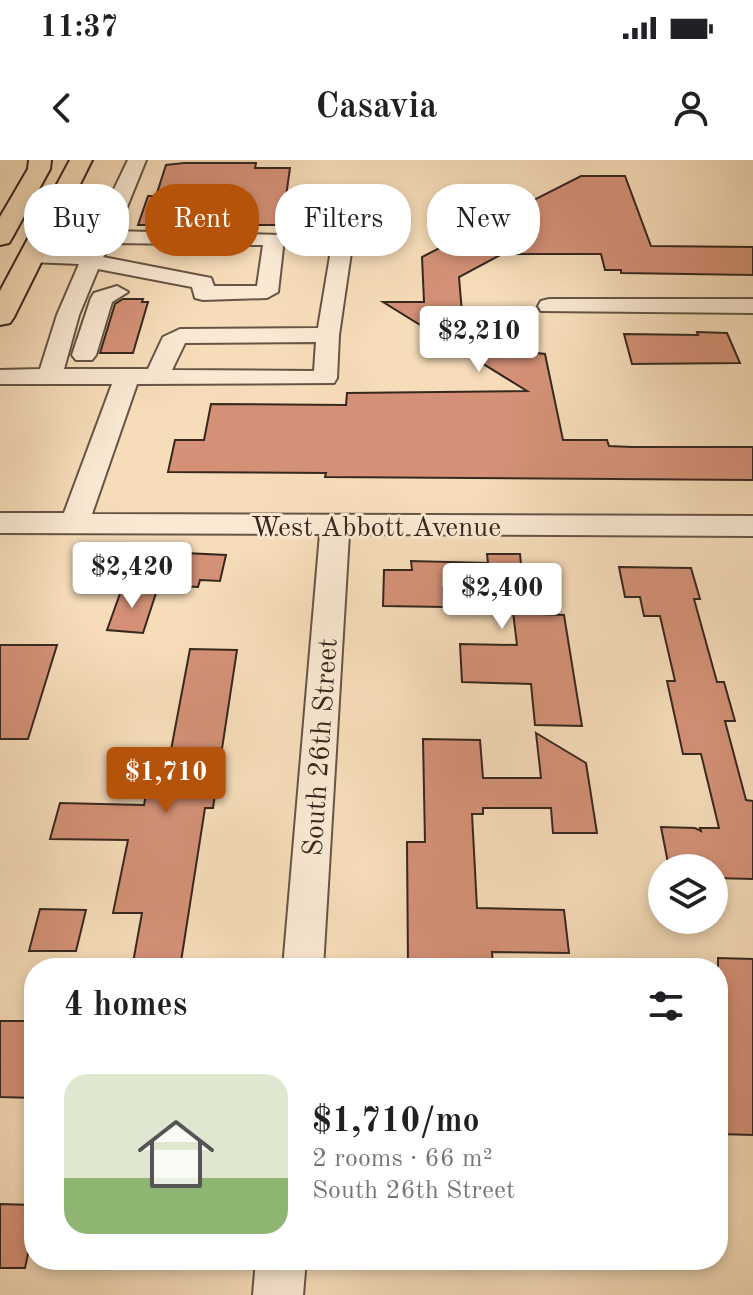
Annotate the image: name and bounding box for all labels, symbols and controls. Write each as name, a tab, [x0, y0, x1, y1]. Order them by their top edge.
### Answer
text: 11:37	[40, 13, 118, 43]
icon: back	[40, 86, 84, 130]
icon: person	[669, 86, 713, 130]
text: Casavia	[315, 90, 438, 126]
chip: Buy	[24, 184, 129, 256]
chip: Rent	[145, 184, 259, 256]
chip: Filters	[275, 184, 411, 256]
chip: New	[427, 184, 540, 256]
pin: $2,210	[414, 306, 544, 374]
text: $2,210	[438, 319, 520, 345]
street label: West Abbott Avenue	[251, 515, 501, 543]
pin: $2,420	[67, 542, 197, 610]
text: $2,420	[91, 555, 173, 581]
pin: $2,400	[437, 563, 567, 631]
text: $2,400	[461, 576, 543, 602]
street label: South 26th Street	[300, 637, 344, 857]
pin: $1,710	[101, 747, 231, 815]
text: $1,710	[125, 760, 207, 786]
map controls	[648, 854, 728, 934]
button: layers	[648, 854, 728, 934]
icon: filters	[644, 984, 688, 1028]
text: 4 homes	[64, 989, 187, 1023]
text: $1,710/mo	[312, 1105, 480, 1139]
icon: home	[128, 1106, 224, 1202]
text: 2 rooms · 66 m²	[312, 1146, 493, 1172]
text: South 26th Street	[312, 1178, 515, 1204]

